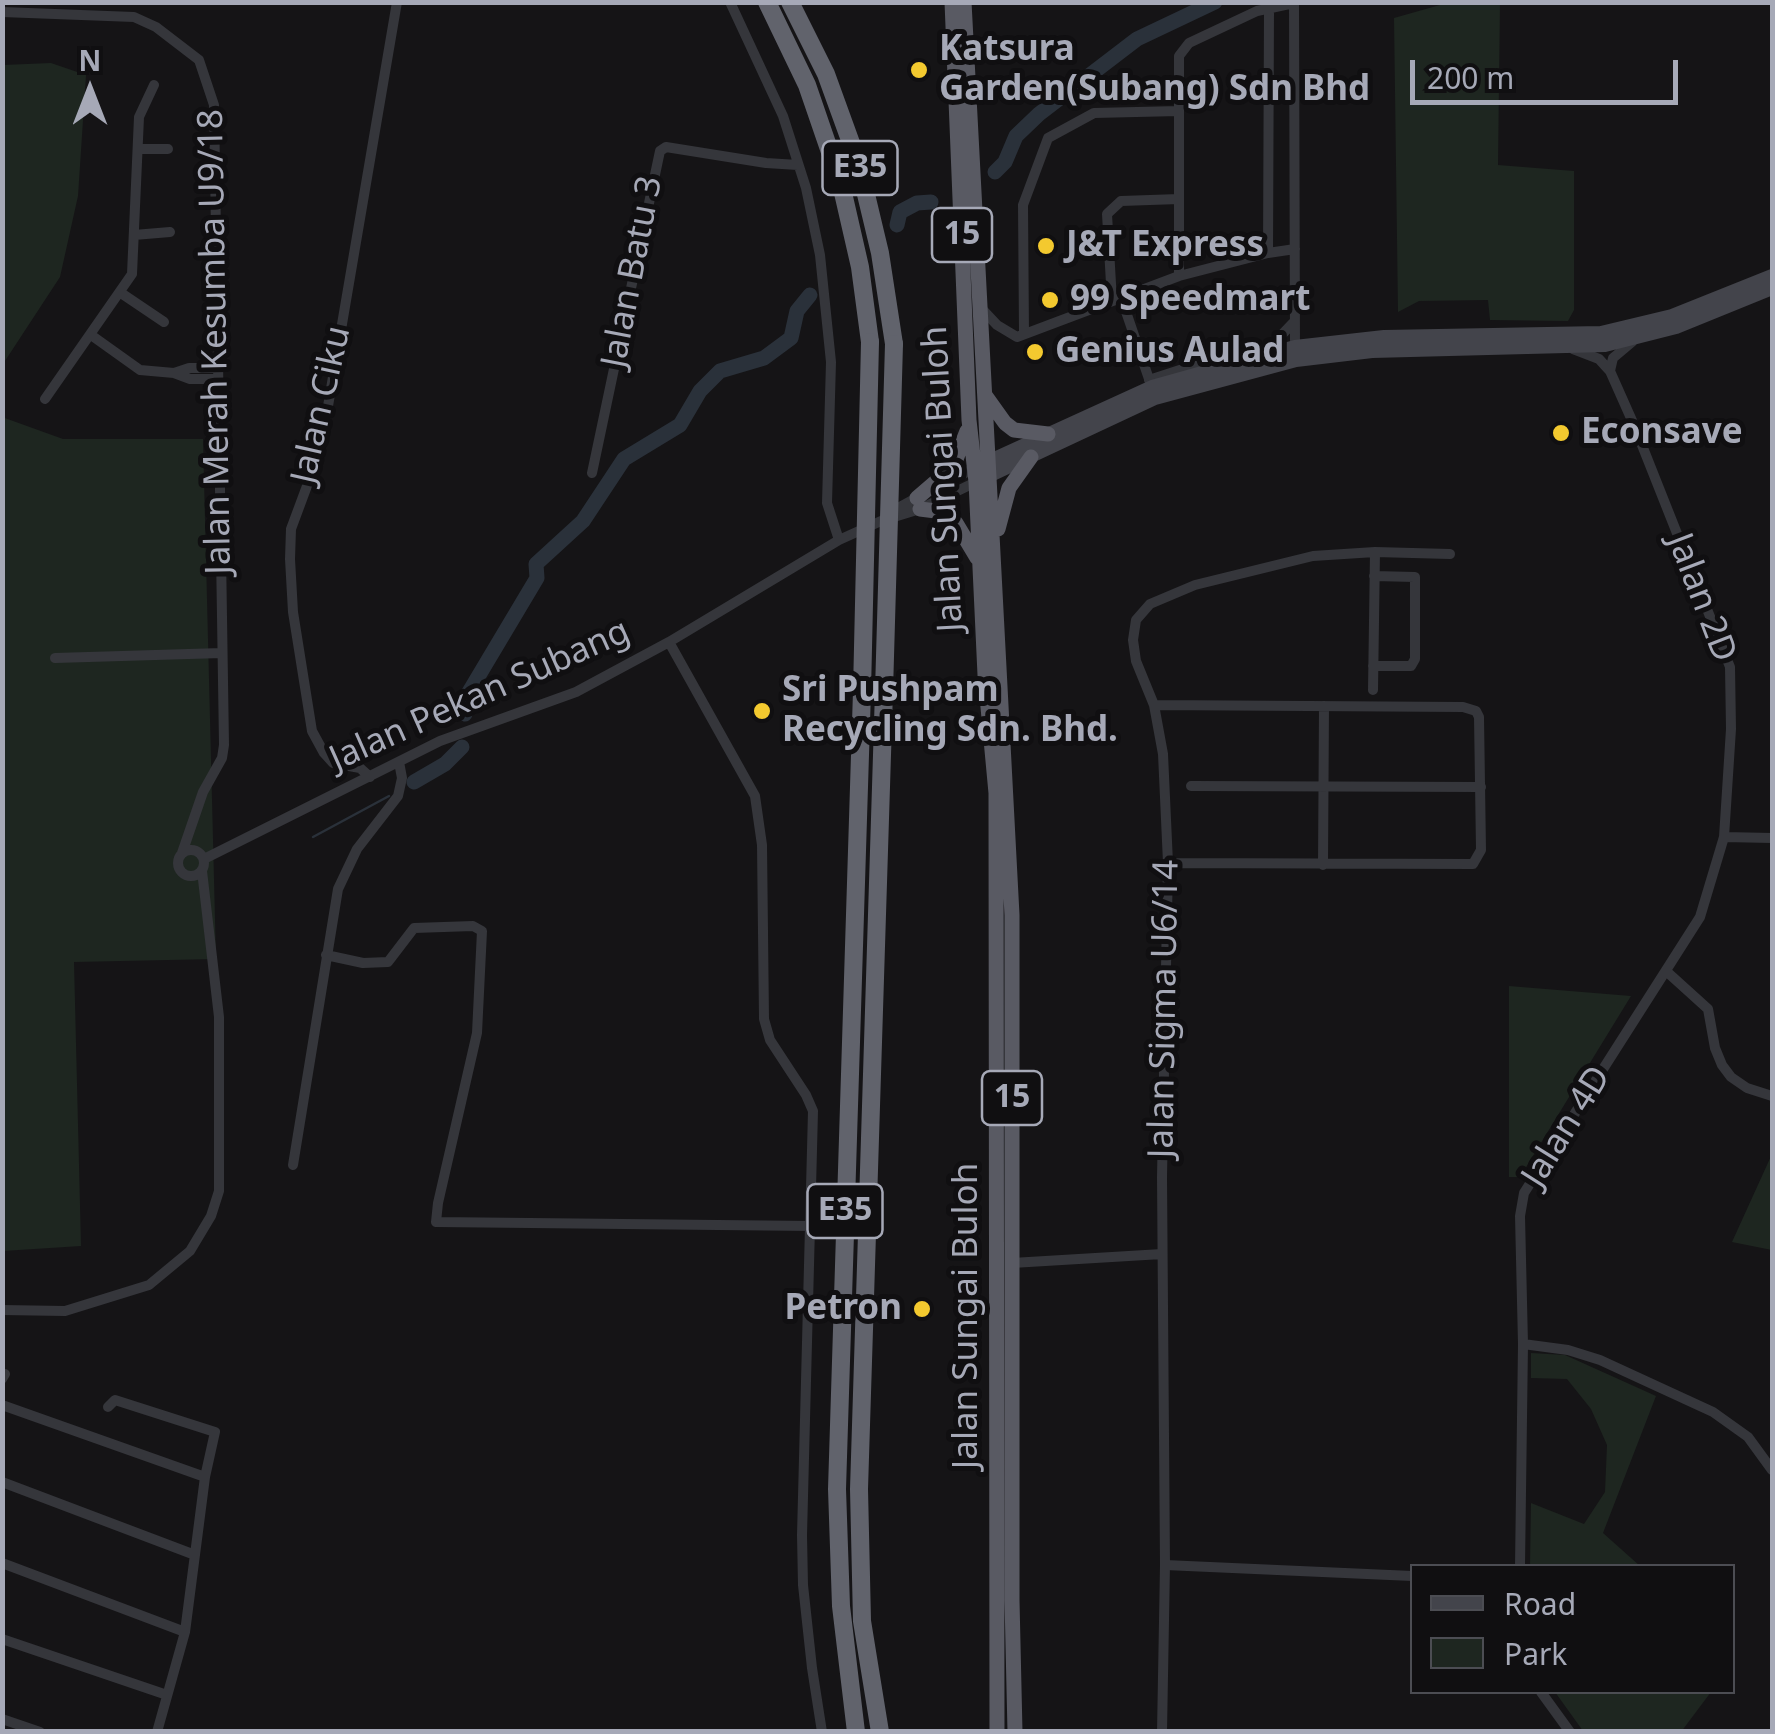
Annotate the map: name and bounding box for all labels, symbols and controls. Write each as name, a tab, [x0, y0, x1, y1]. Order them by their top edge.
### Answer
place label: Katsura Garden(Subang) Sdn Bhd	[939, 29, 1370, 111]
north arrow	[40, 40, 140, 140]
scale bar	[1415, 40, 1682, 102]
text: N	[79, 41, 101, 79]
text: 200 m	[1427, 57, 1514, 98]
marker: Katsura Garden(Subang) Sdn Bhd	[908, 59, 930, 81]
street label: Jalan Merah Kesumba U9/18	[191, 109, 241, 575]
road number: E35	[822, 141, 898, 195]
street label: Jalan Batu 3	[594, 173, 672, 371]
road number: 15	[932, 208, 992, 262]
place label: J&T Express	[1066, 225, 1264, 267]
marker: J&T Express	[1035, 235, 1057, 257]
place label: 99 Speedmart	[1070, 279, 1310, 321]
marker: 99 Speedmart	[1039, 289, 1061, 311]
street label: Jalan Ciku	[284, 322, 360, 488]
street label: Jalan Sungai Buloh	[915, 325, 973, 633]
place label: Genius Aulad	[1055, 331, 1284, 373]
marker: Genius Aulad	[1024, 341, 1046, 363]
place label: Econsave	[1581, 412, 1743, 454]
marker: Econsave	[1550, 422, 1572, 444]
street label: Jalan 2D	[1657, 528, 1745, 668]
street label: Jalan Pekan Subang	[324, 611, 636, 781]
place label: Sri Pushpam Recycling Sdn. Bhd.	[782, 670, 1118, 752]
marker: Sri Pushpam Recycling Sdn. Bhd.	[751, 700, 773, 722]
street label: Jalan Sigma U6/14	[1141, 859, 1189, 1159]
street label: Jalan 4D	[1514, 1059, 1620, 1195]
road number: 15	[982, 1071, 1042, 1125]
street label: Jalan Sungai Buloh	[946, 1163, 988, 1469]
road number: E35	[808, 1184, 882, 1238]
place label: Petron	[785, 1288, 902, 1330]
marker: Petron	[911, 1298, 933, 1320]
legend	[1410, 1564, 1735, 1694]
text: Road	[1504, 1583, 1576, 1624]
text: Park	[1504, 1633, 1567, 1674]

